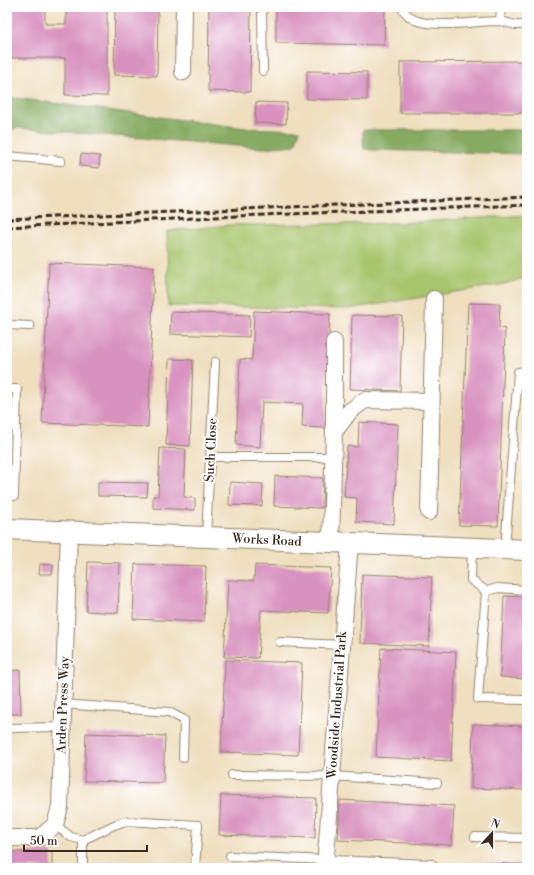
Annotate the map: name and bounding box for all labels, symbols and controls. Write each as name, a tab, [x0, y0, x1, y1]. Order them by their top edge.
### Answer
street label: Such Close	[201, 417, 221, 482]
street label: Works Road	[231, 530, 303, 550]
street label: Woodside Industrial Park	[324, 630, 350, 780]
street label: Arden Press Way	[53, 655, 73, 755]
north arrow	[472, 813, 512, 853]
text: N	[489, 817, 502, 833]
scale bar	[24, 827, 147, 853]
text: 50 m	[30, 834, 58, 849]

